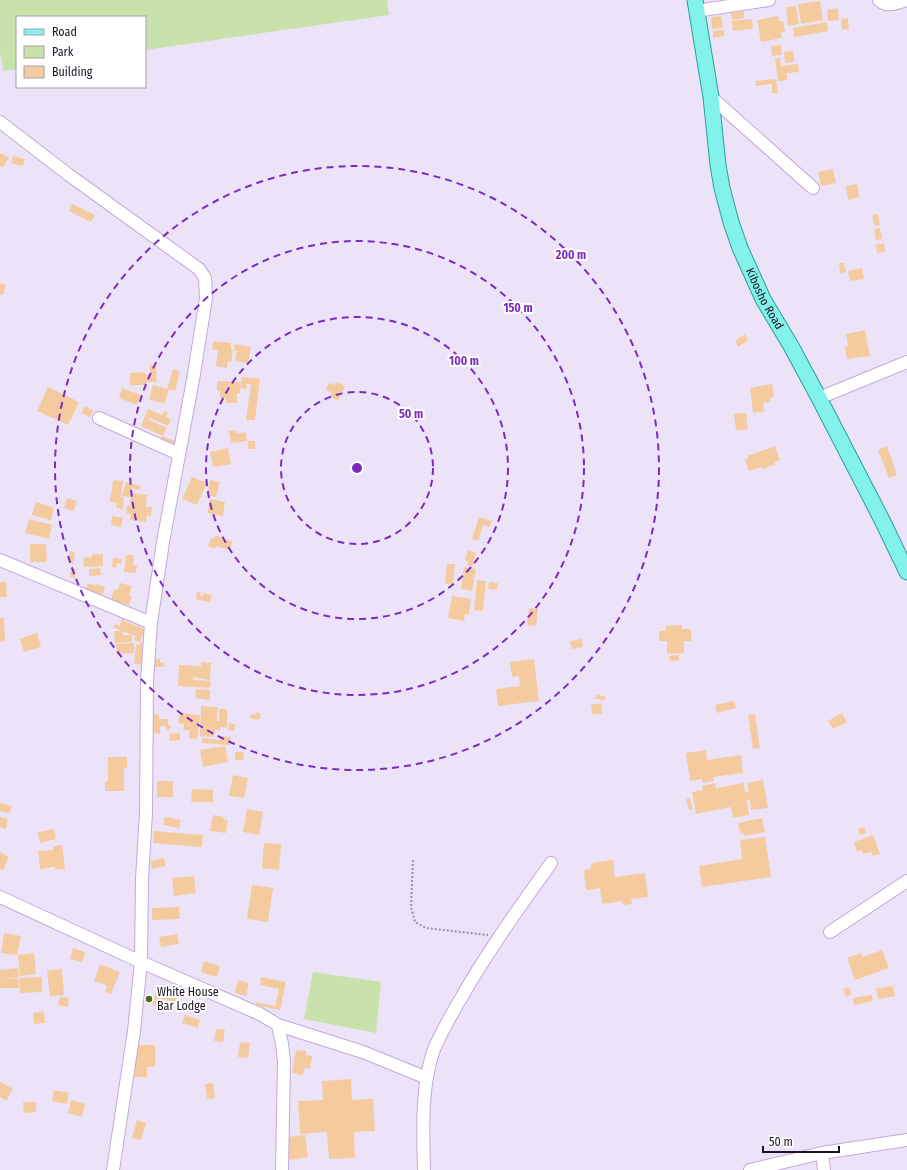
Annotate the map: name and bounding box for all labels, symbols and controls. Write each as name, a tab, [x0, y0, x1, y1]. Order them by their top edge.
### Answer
legend	[16, 16, 146, 88]
text: Road	[52, 25, 77, 39]
text: Park	[52, 45, 74, 59]
text: Building	[52, 65, 93, 79]
text: 200 m	[555, 248, 586, 262]
street label: Kibosho Road	[743, 266, 786, 332]
text: 150 m	[503, 301, 533, 315]
text: 100 m	[449, 354, 479, 368]
text: 50 m	[399, 407, 423, 421]
centre of rings	[350, 461, 364, 475]
place label: White House Bar Lodge	[157, 985, 219, 1013]
marker: White House Bar Lodge	[144, 994, 154, 1004]
scale bar	[763, 1128, 839, 1154]
text: 50 m	[769, 1135, 793, 1149]

